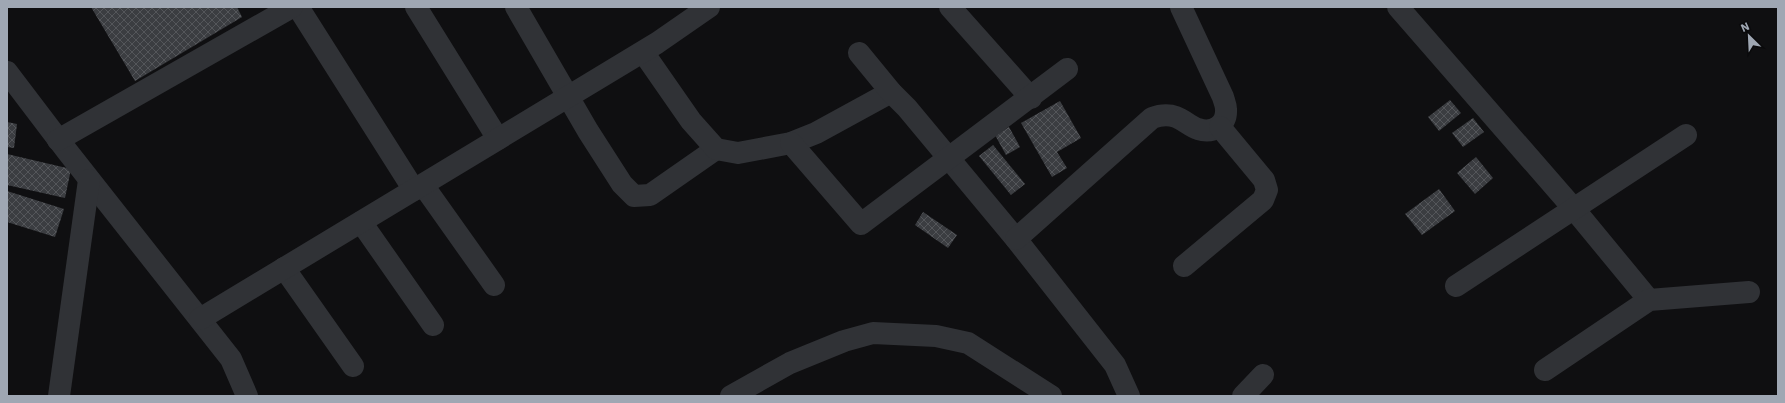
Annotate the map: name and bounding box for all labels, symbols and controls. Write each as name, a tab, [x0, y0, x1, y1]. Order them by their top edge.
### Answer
north arrow	[1729, 16, 1769, 56]
text: N	[1738, 19, 1751, 35]

